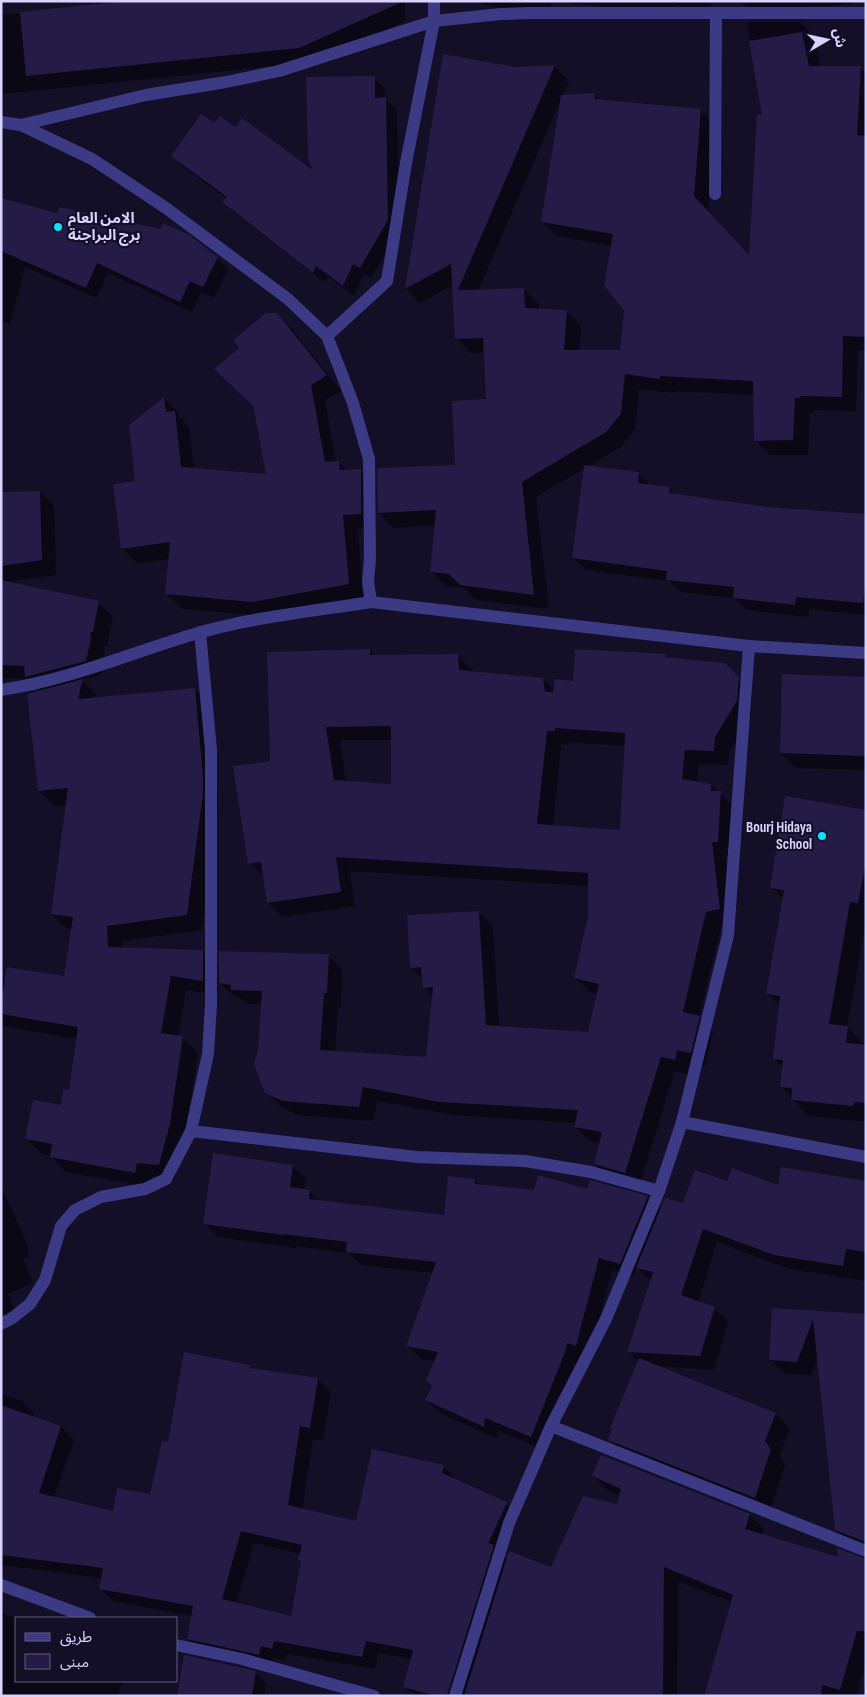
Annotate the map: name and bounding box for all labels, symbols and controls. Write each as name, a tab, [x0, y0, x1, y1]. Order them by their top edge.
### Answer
north arrow	[802, 15, 852, 65]
text: ش	[829, 27, 849, 49]
place label: الامن العام برج البراجنة	[68, 209, 140, 246]
marker: الامن العام برج البراجنة	[52, 221, 64, 233]
place label: Bourj Hidaya School	[746, 818, 812, 854]
marker: Bourj Hidaya School	[816, 830, 828, 842]
legend	[15, 1617, 178, 1682]
text: طريق	[60, 1628, 92, 1647]
text: مبنى	[60, 1653, 89, 1672]

